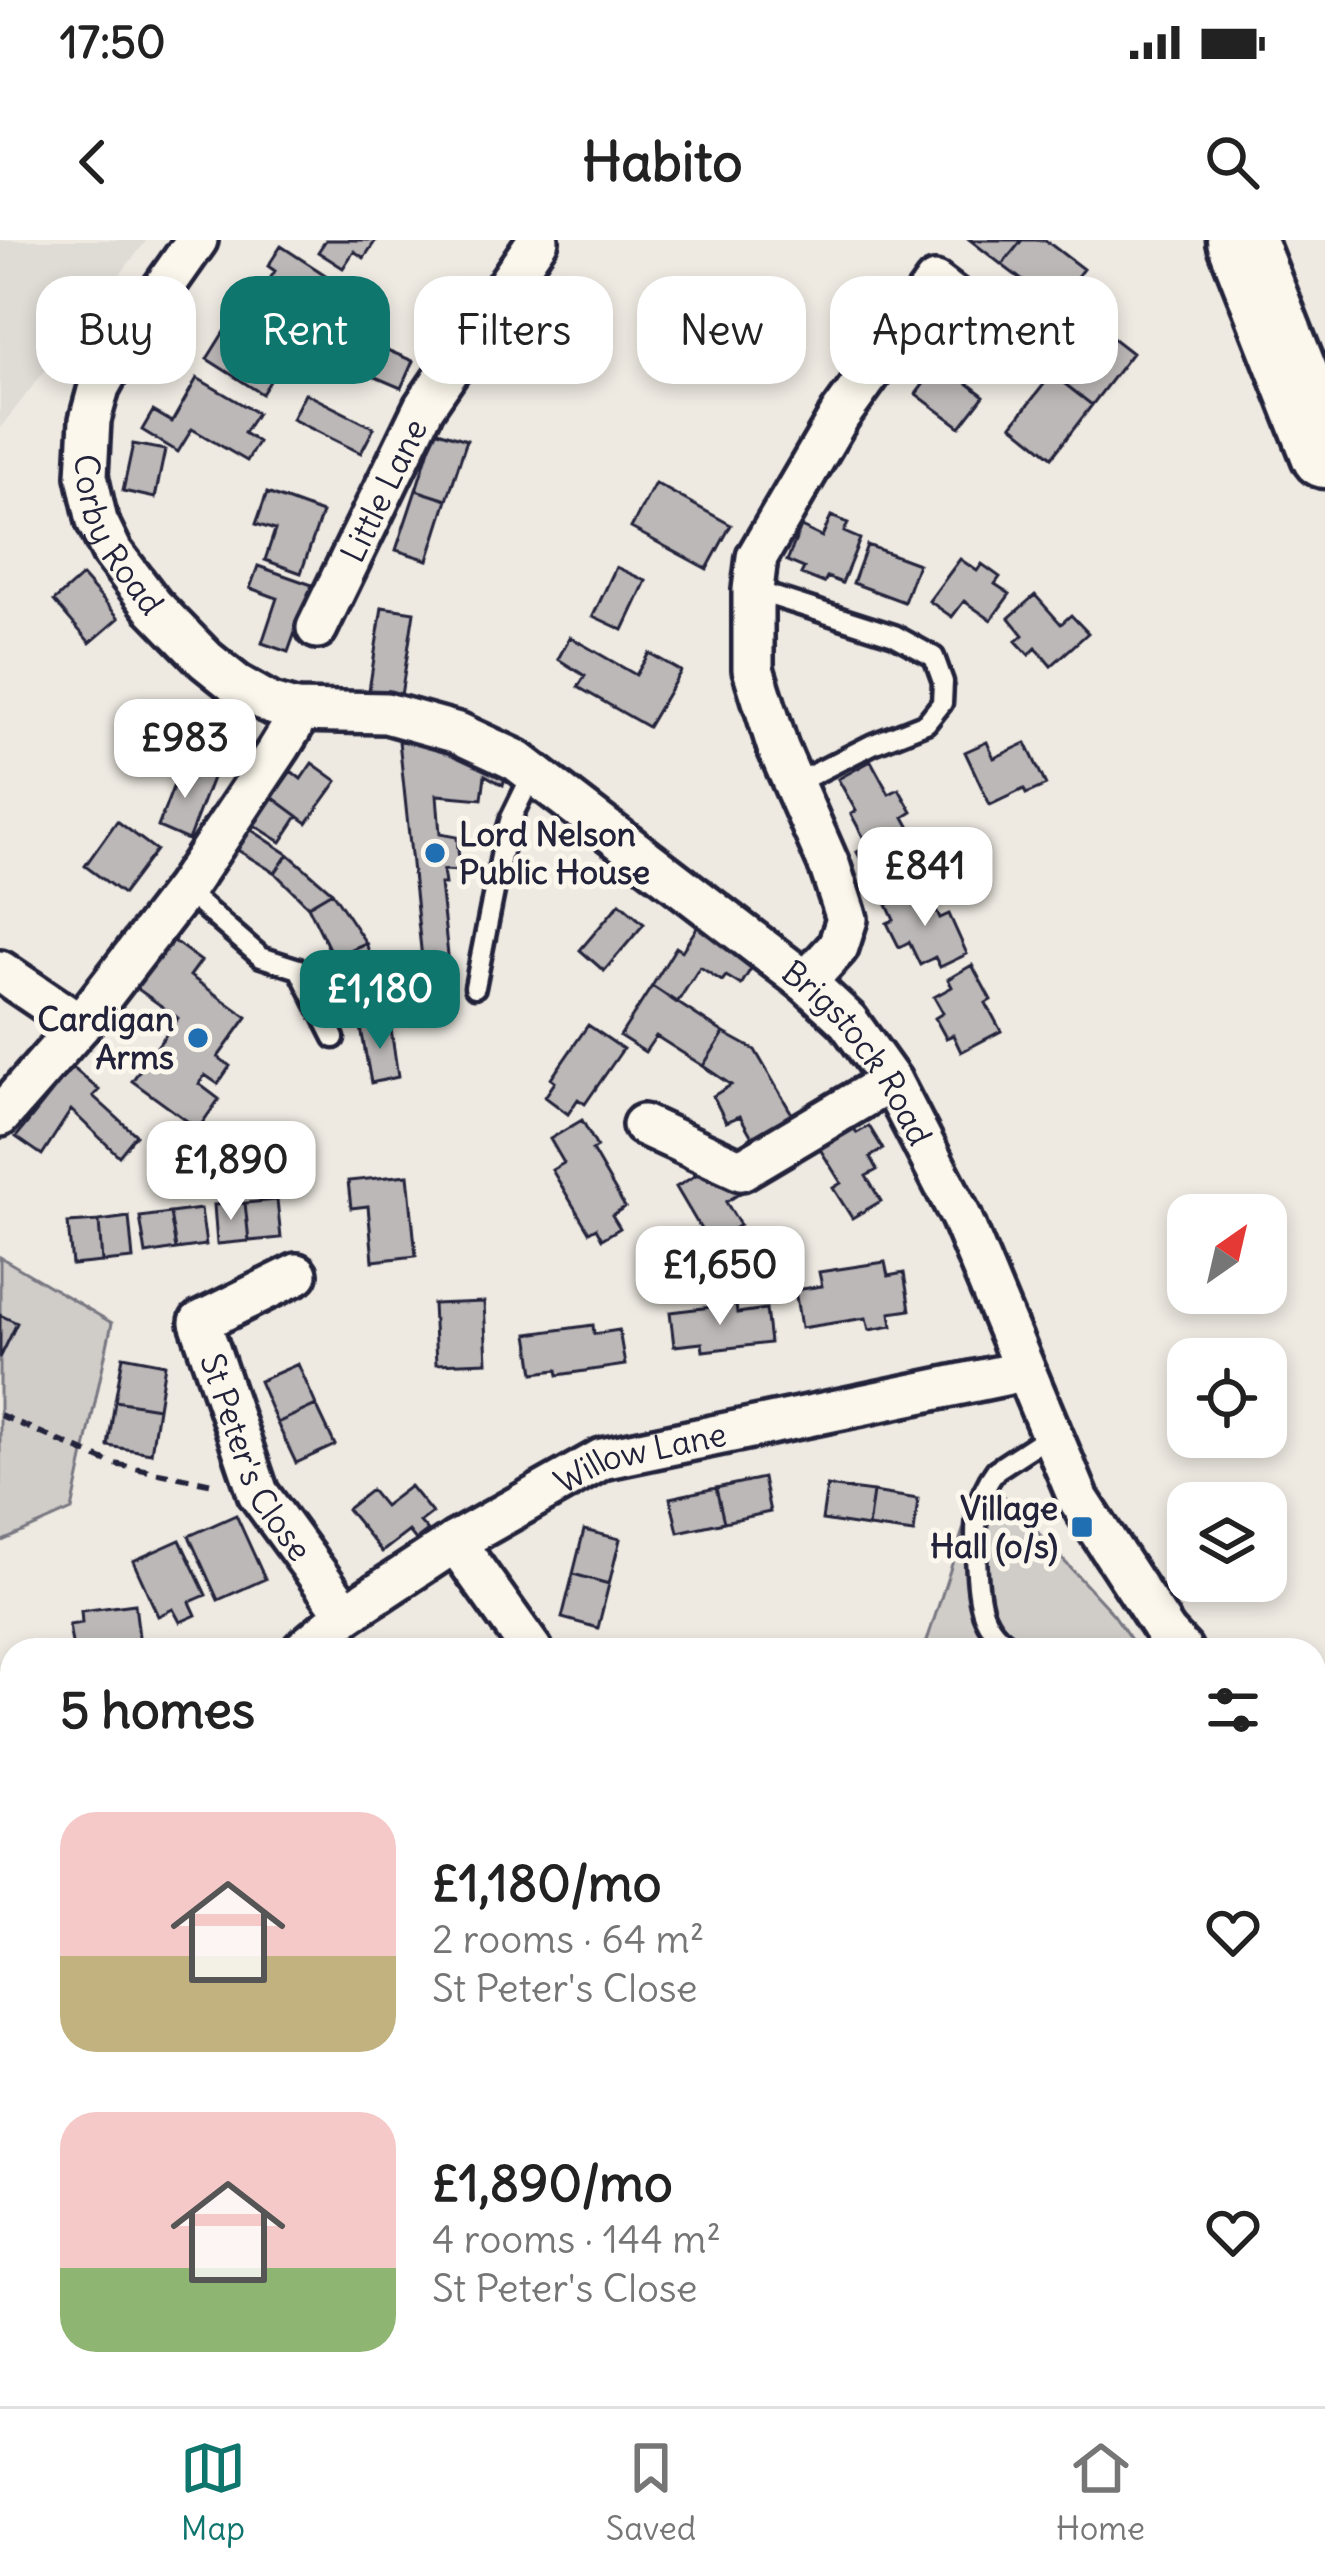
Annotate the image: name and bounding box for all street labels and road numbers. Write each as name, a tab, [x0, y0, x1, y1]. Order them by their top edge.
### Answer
street label: Little Lane	[331, 412, 436, 569]
street label: Corby Road	[66, 453, 173, 623]
street label: Brigstock Road	[774, 951, 941, 1152]
street label: St Peter's Close	[191, 1348, 321, 1569]
street label: Willow Lane	[547, 1413, 730, 1503]

